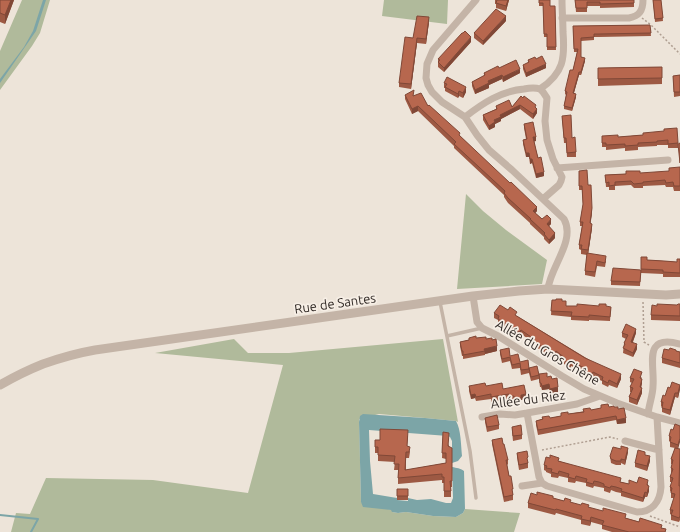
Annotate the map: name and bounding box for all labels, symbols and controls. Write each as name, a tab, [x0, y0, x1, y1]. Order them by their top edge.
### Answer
street label: Rue de Santes	[293, 290, 377, 316]
street label: Allée du Gros Chêne	[494, 317, 602, 387]
street label: Allée du Riez	[490, 387, 566, 411]

